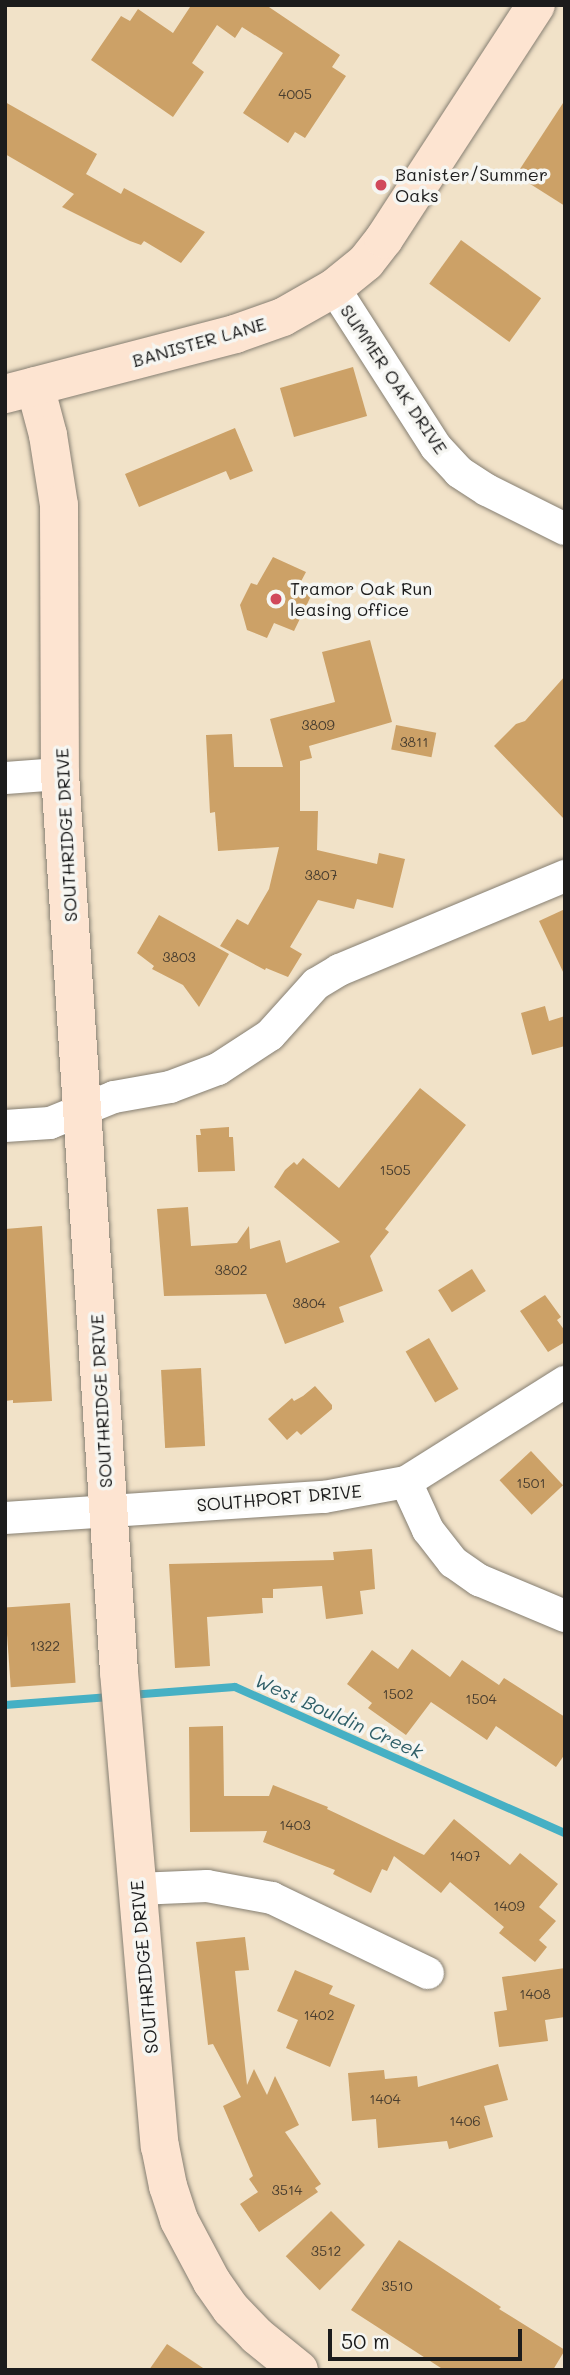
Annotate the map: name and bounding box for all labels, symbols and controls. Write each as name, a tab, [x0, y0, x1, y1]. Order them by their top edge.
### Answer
house number: 4005	[278, 86, 312, 102]
place label: Banister/Summer Oaks	[395, 164, 548, 206]
marker: Banister/Summer Oaks	[373, 177, 389, 193]
street label: SUMMER OAK DRIVE	[336, 300, 452, 458]
street label: BANISTER LANE	[130, 313, 268, 371]
place label: Tramor Oak Run leasing office	[290, 578, 432, 620]
marker: Tramor Oak Run leasing office	[268, 591, 284, 607]
house number: 3809	[301, 717, 335, 733]
house number: 3811	[399, 734, 429, 750]
street label: SOUTHRIDGE DRIVE	[51, 747, 81, 923]
house number: 3807	[304, 867, 338, 883]
house number: 3803	[162, 949, 196, 965]
house number: 1505	[379, 1162, 411, 1178]
house number: 3802	[214, 1262, 248, 1278]
house number: 3804	[292, 1295, 326, 1311]
street label: SOUTHRIDGE DRIVE	[86, 1313, 116, 1489]
house number: 1501	[516, 1475, 546, 1491]
street label: SOUTHPORT DRIVE	[196, 1480, 362, 1516]
house number: 1322	[30, 1638, 60, 1654]
water label: West Bouldin Creek	[251, 1669, 427, 1763]
house number: 1502	[383, 1686, 413, 1702]
house number: 1504	[465, 1691, 497, 1707]
house number: 1403	[279, 1817, 311, 1833]
house number: 1407	[450, 1848, 480, 1864]
street label: SOUTHRIDGE DRIVE	[126, 1879, 162, 2055]
house number: 1409	[493, 1898, 525, 1914]
house number: 1408	[519, 1986, 551, 2002]
house number: 1402	[304, 2007, 334, 2023]
house number: 1404	[369, 2091, 401, 2107]
house number: 1406	[449, 2113, 481, 2129]
house number: 3514	[272, 2182, 302, 2198]
house number: 3512	[311, 2243, 341, 2259]
house number: 3510	[381, 2278, 413, 2294]
scale bar	[332, 2316, 526, 2360]
text: 50 m	[341, 2327, 390, 2354]

